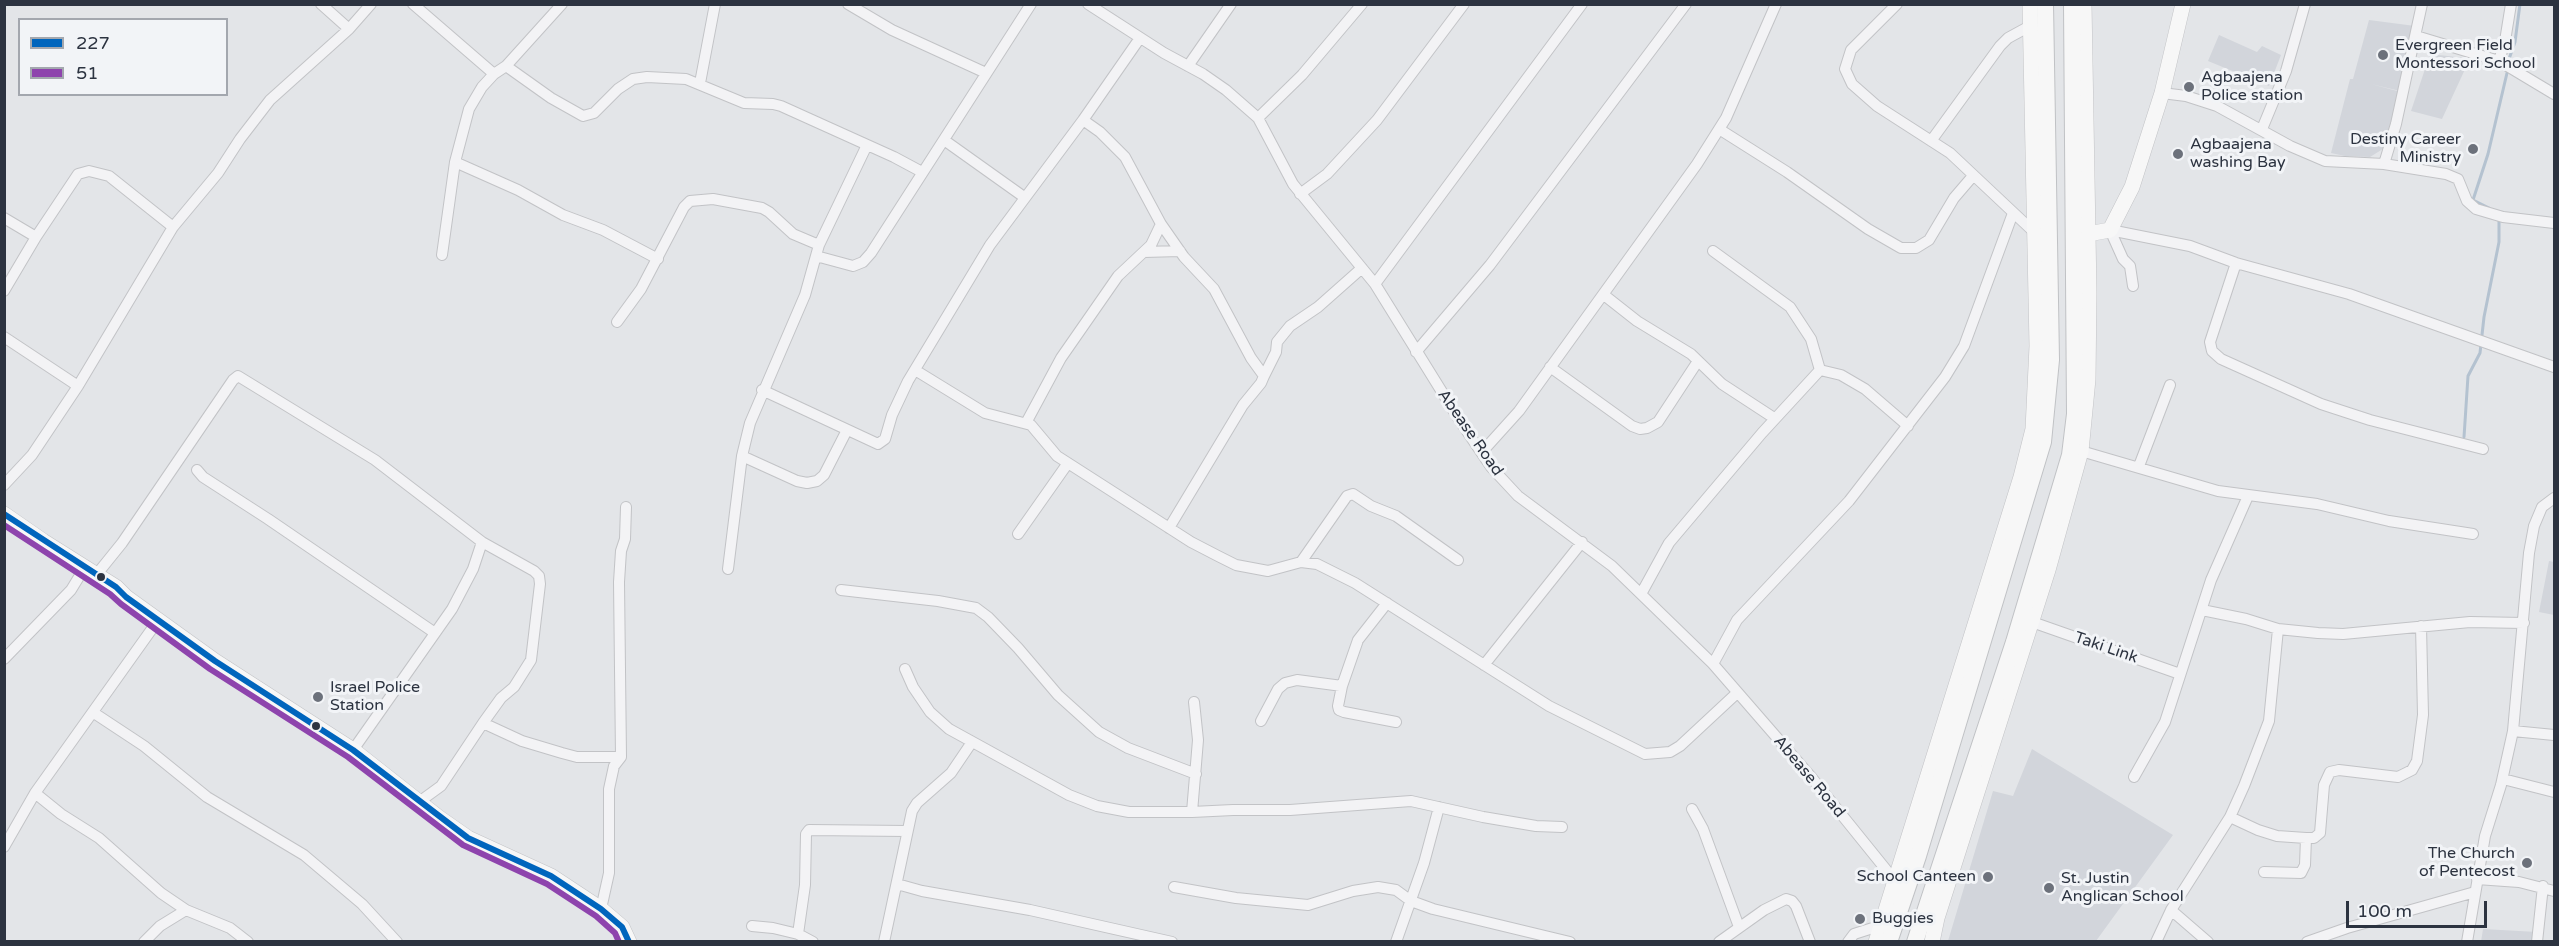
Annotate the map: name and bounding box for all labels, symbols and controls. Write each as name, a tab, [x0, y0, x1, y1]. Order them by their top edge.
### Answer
legend	[18, 18, 228, 96]
text: 227	[76, 32, 110, 54]
place label: Evergreen Field Montessori School	[2395, 36, 2535, 74]
marker: Evergreen Field Montessori School	[2376, 48, 2390, 62]
text: 51	[76, 62, 99, 84]
place label: Agbaajena Police station	[2201, 68, 2303, 106]
marker: Agbaajena Police station	[2182, 80, 2196, 94]
place label: Destiny Career Ministry	[2350, 130, 2461, 168]
place label: Agbaajena washing Bay	[2190, 135, 2286, 173]
marker: Destiny Career Ministry	[2466, 142, 2480, 156]
marker: Agbaajena washing Bay	[2171, 147, 2185, 161]
street label: Abease Road	[1433, 386, 1507, 480]
unlabelled marker	[95, 571, 107, 583]
street label: Taki Link	[2072, 628, 2140, 668]
place label: Israel Police Station	[330, 678, 420, 716]
marker: Israel Police Station	[311, 690, 325, 704]
unlabelled marker	[310, 720, 322, 732]
street label: Abease Road	[1769, 732, 1849, 822]
place label: The Church of Pentecost	[2419, 844, 2515, 882]
marker: The Church of Pentecost	[2520, 856, 2534, 870]
place label: School Canteen	[1857, 867, 1976, 887]
place label: St. Justin Anglican School	[2061, 869, 2184, 907]
marker: School Canteen	[1981, 870, 1995, 884]
marker: St. Justin Anglican School	[2042, 881, 2056, 895]
scale bar	[2349, 889, 2490, 927]
text: 100 m	[2357, 900, 2412, 922]
place label: Buggies	[1872, 909, 1934, 929]
marker: Buggies	[1853, 912, 1867, 926]

